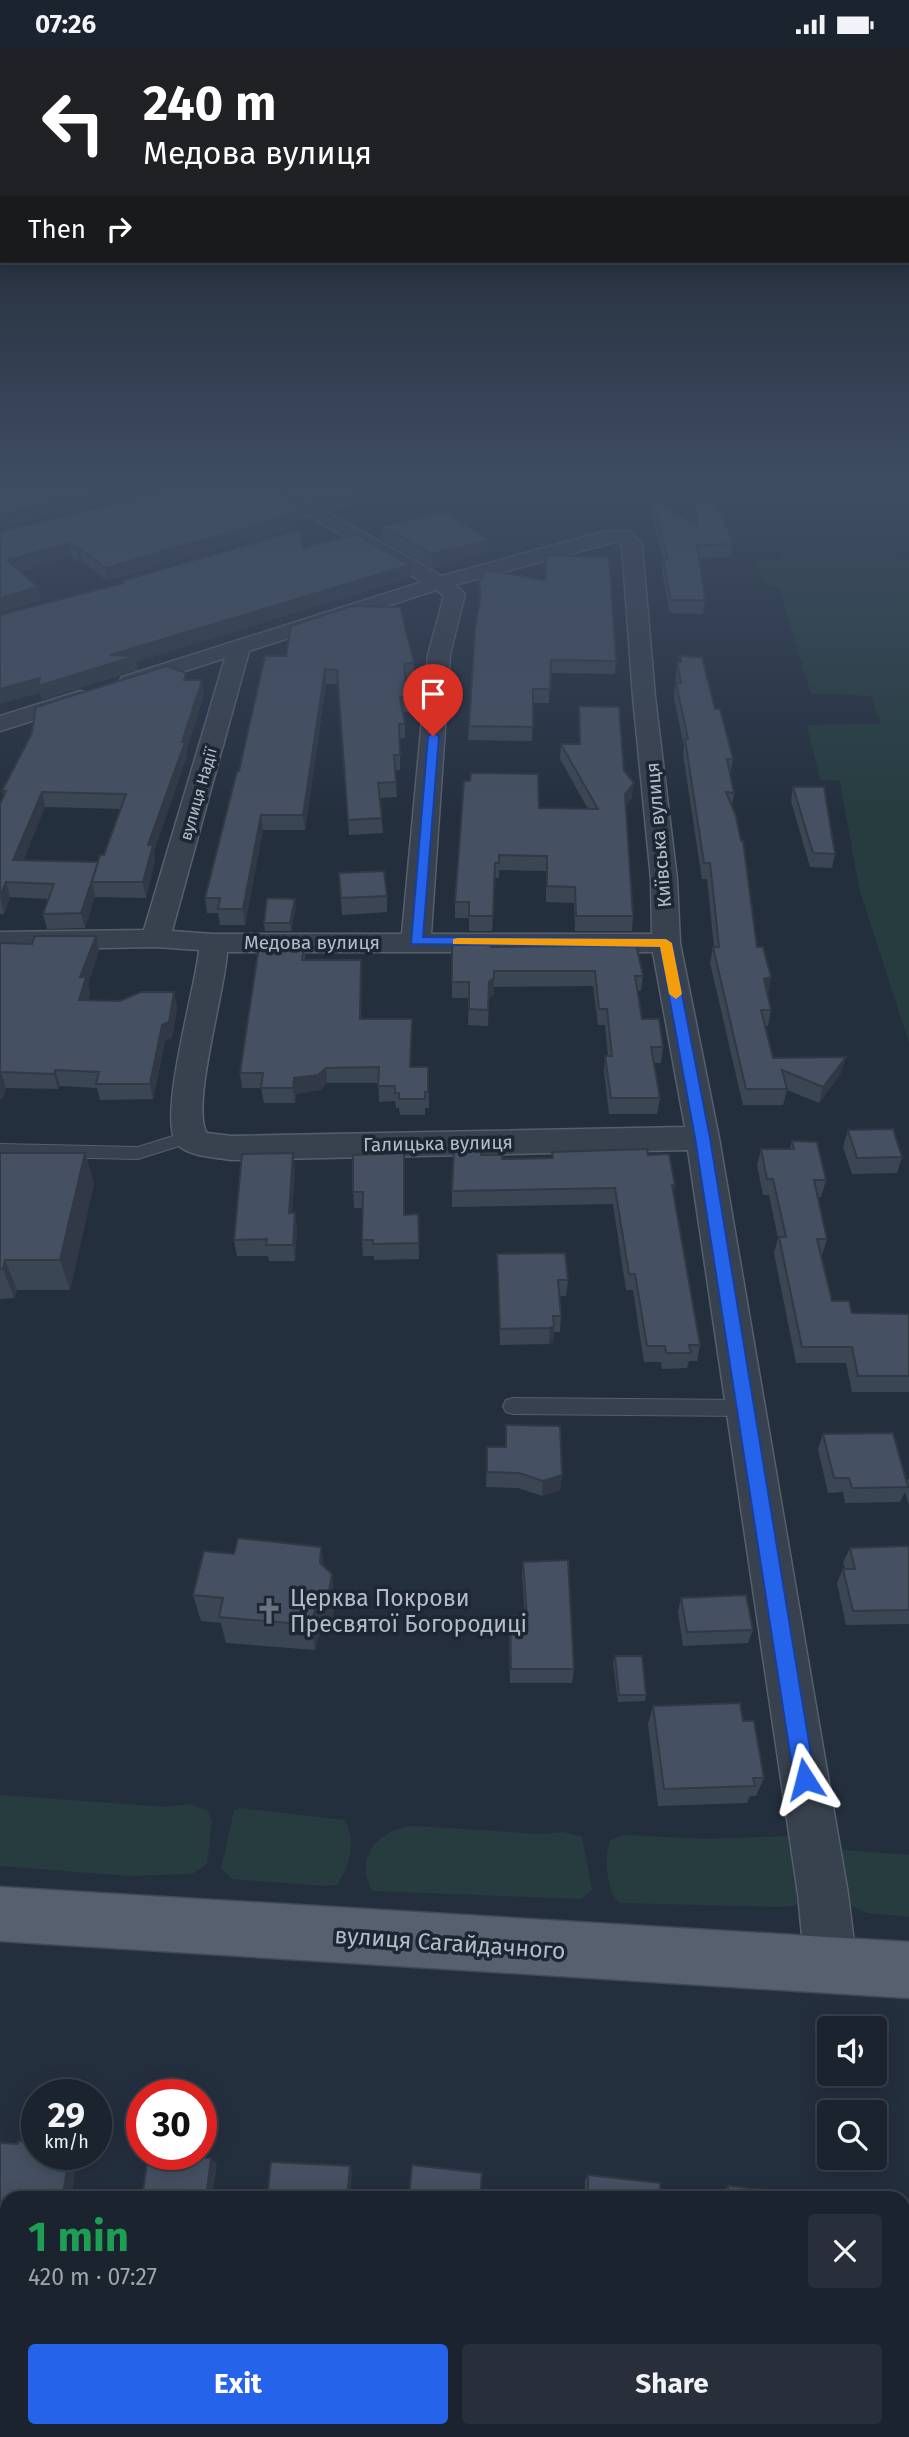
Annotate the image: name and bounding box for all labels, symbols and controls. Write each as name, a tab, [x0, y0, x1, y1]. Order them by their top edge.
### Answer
text: 07:26	[35, 9, 96, 40]
text: 240 m	[143, 74, 276, 133]
icon: left	[28, 77, 119, 168]
text: Медова вулиця	[143, 134, 372, 172]
icon: right	[100, 210, 138, 248]
text: Then	[28, 214, 86, 245]
pin	[403, 664, 463, 736]
icon: arrive	[414, 675, 452, 713]
street label: вулиця Надії	[176, 745, 221, 843]
street label: Київська вулиця	[641, 761, 676, 909]
street label: Медова вулиця	[244, 931, 380, 954]
street label: Галицька вулиця	[363, 1131, 513, 1156]
place label: Церква Покрови Пресвятої Богородиці	[290, 1584, 527, 1638]
church icon: Церква Покрови Пресвятої Богородиці	[254, 1596, 284, 1626]
position arrow	[768, 1742, 842, 1816]
street label: вулиця Сагайдачного	[334, 1921, 566, 1965]
map controls	[817, 2016, 887, 2170]
button: sound	[817, 2016, 887, 2086]
speed limit sign: 30	[126, 2079, 217, 2170]
text: 29	[48, 2094, 85, 2136]
button: search	[817, 2100, 887, 2170]
text: km/h	[44, 2131, 89, 2153]
text: 1 min	[28, 2212, 129, 2262]
button: close	[808, 2214, 882, 2288]
text: 420 m · 07:27	[28, 2263, 157, 2291]
button: Exit	[28, 2344, 448, 2424]
button: Share	[462, 2344, 882, 2424]

